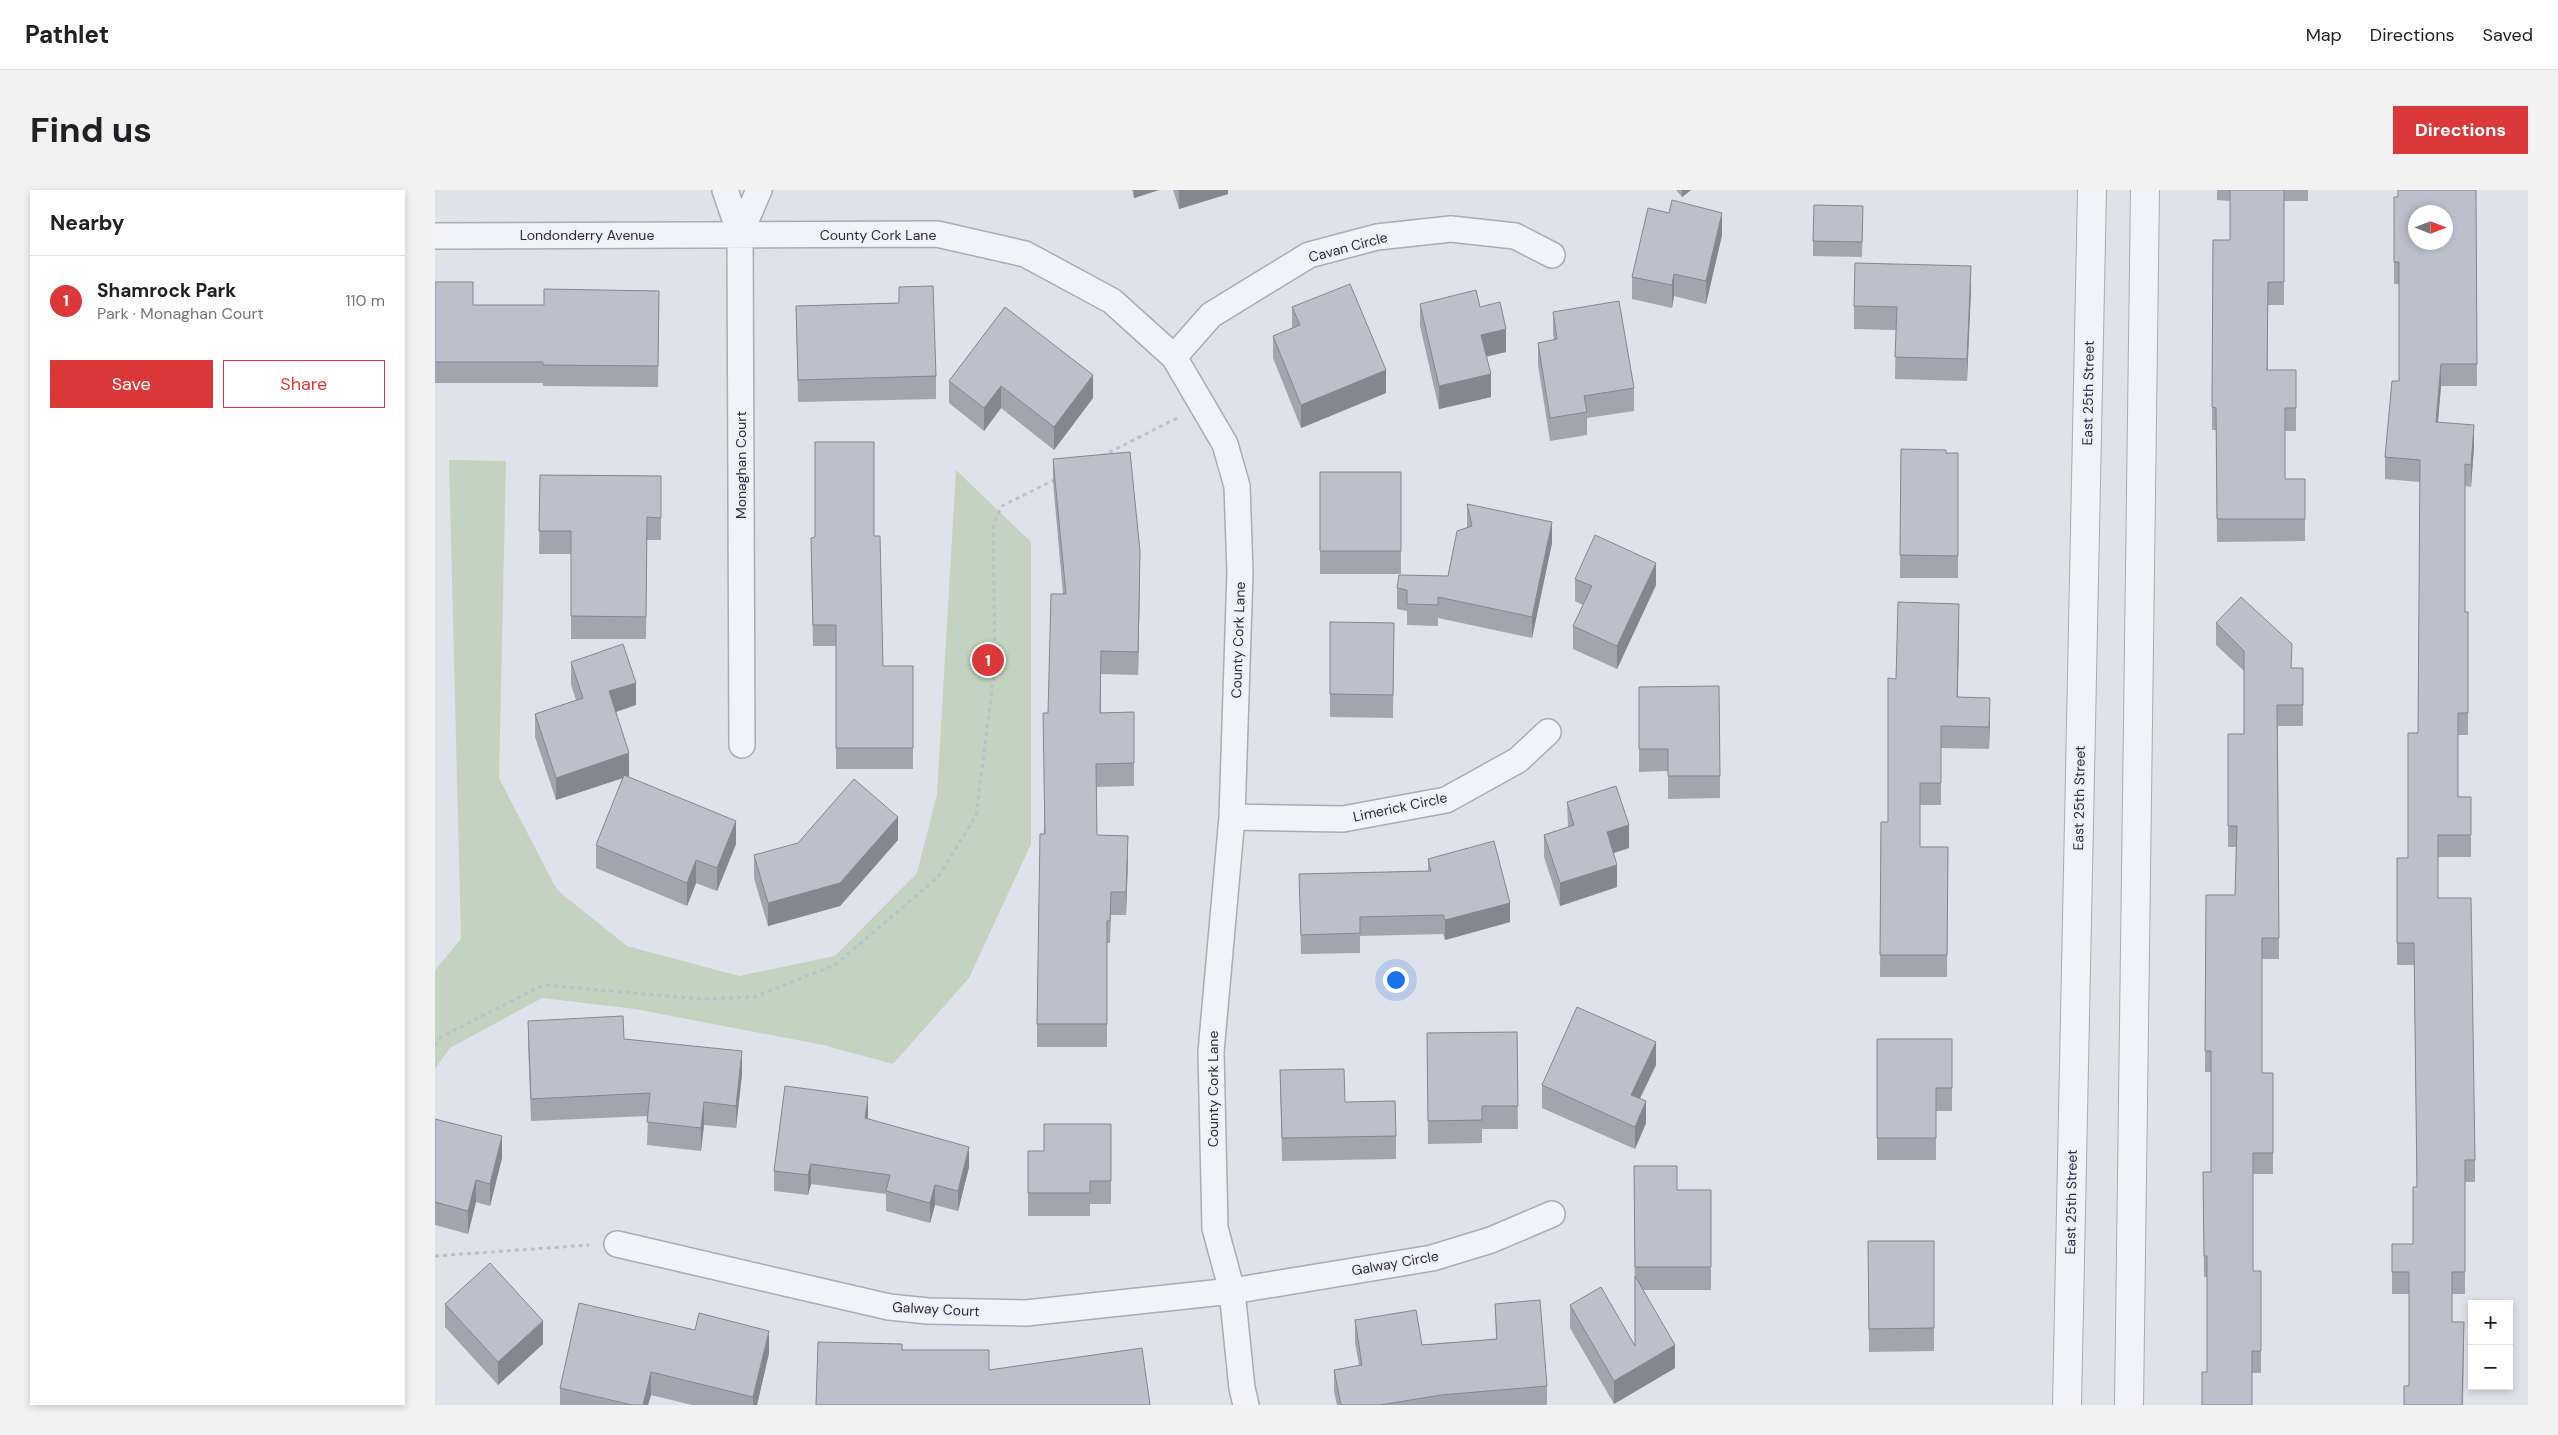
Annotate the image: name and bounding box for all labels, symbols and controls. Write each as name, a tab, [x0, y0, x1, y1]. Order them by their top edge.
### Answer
text: Pathlet	[25, 19, 109, 50]
text: Map	[2306, 23, 2342, 47]
text: Directions	[2370, 23, 2455, 47]
text: Saved	[2483, 23, 2533, 47]
button: Directions	[2393, 106, 2528, 154]
text: Find us	[30, 107, 152, 153]
north arrow	[2408, 205, 2453, 250]
text: Nearby	[50, 209, 124, 237]
street label: Londonderry Avenue	[520, 226, 654, 244]
street label: County Cork Lane	[820, 226, 936, 244]
street label: Cavan Circle	[1306, 228, 1390, 266]
text: Shamrock Park	[97, 278, 236, 303]
text: 1	[63, 290, 69, 311]
text: 110 m	[346, 290, 385, 311]
text: Park · Monaghan Court	[97, 303, 264, 324]
street label: East 25th Street	[2078, 340, 2098, 446]
button: Save	[50, 360, 213, 408]
button: Share	[223, 360, 385, 408]
street label: Monaghan Court	[732, 411, 750, 519]
street label: County Cork Lane	[1227, 581, 1249, 699]
pin: 1	[972, 641, 1004, 679]
street label: East 25th Street	[2069, 745, 2089, 851]
street label: Limerick Circle	[1351, 788, 1449, 826]
your location	[1383, 967, 1409, 993]
street label: County Cork Lane	[1204, 1031, 1222, 1147]
street label: East 25th Street	[2061, 1149, 2081, 1255]
street label: Galway Circle	[1350, 1246, 1440, 1280]
street label: Galway Court	[892, 1298, 980, 1320]
map controls	[2468, 1300, 2513, 1390]
button: +	[2468, 1300, 2513, 1345]
button: −	[2468, 1345, 2513, 1390]

